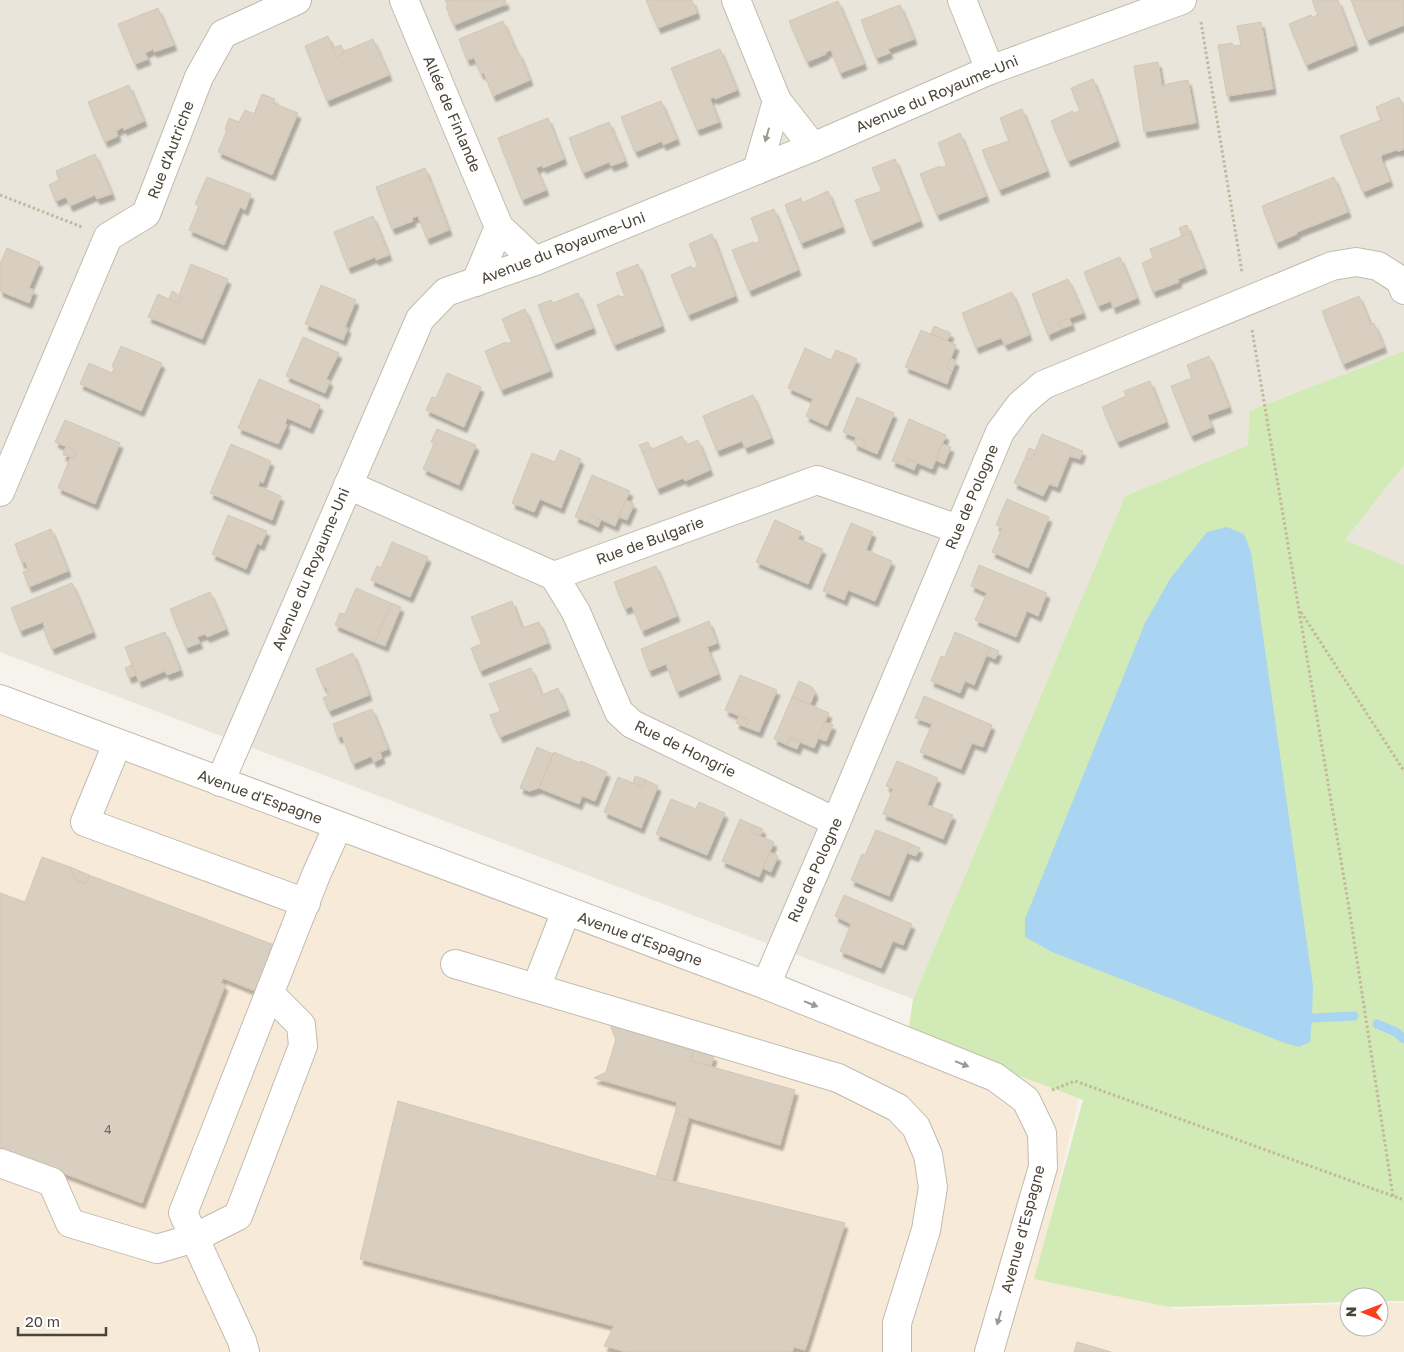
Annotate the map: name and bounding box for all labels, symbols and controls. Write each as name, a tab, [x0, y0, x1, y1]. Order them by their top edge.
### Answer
street label: Avenue du Royaume-Uni	[853, 51, 1021, 136]
street label: Allée de Finlande	[420, 53, 486, 175]
street label: Rue d'Autriche	[143, 98, 197, 201]
one-way arrow	[763, 128, 771, 143]
street label: Avenue du Royaume-Uni	[478, 207, 647, 287]
street label: Rue de Pologne	[941, 441, 1001, 552]
street label: Avenue du Royaume-Uni	[268, 485, 353, 653]
street label: Rue de Bulgarie	[593, 512, 706, 568]
street label: Rue de Hongrie	[632, 716, 739, 781]
street label: Avenue d'Espagne	[196, 765, 325, 827]
street label: Rue de Pologne	[783, 814, 845, 925]
street label: Avenue d'Espagne	[576, 907, 705, 969]
one-way arrow	[804, 1000, 818, 1008]
one-way arrow	[955, 1060, 970, 1068]
house number: 4	[104, 1122, 112, 1137]
street label: Avenue d'Espagne	[996, 1163, 1048, 1294]
north arrow	[1339, 1287, 1389, 1337]
scale bar	[18, 1304, 105, 1336]
text: N	[1342, 1306, 1359, 1317]
one-way arrow	[994, 1311, 1002, 1326]
text: 20 m	[25, 1312, 60, 1330]

